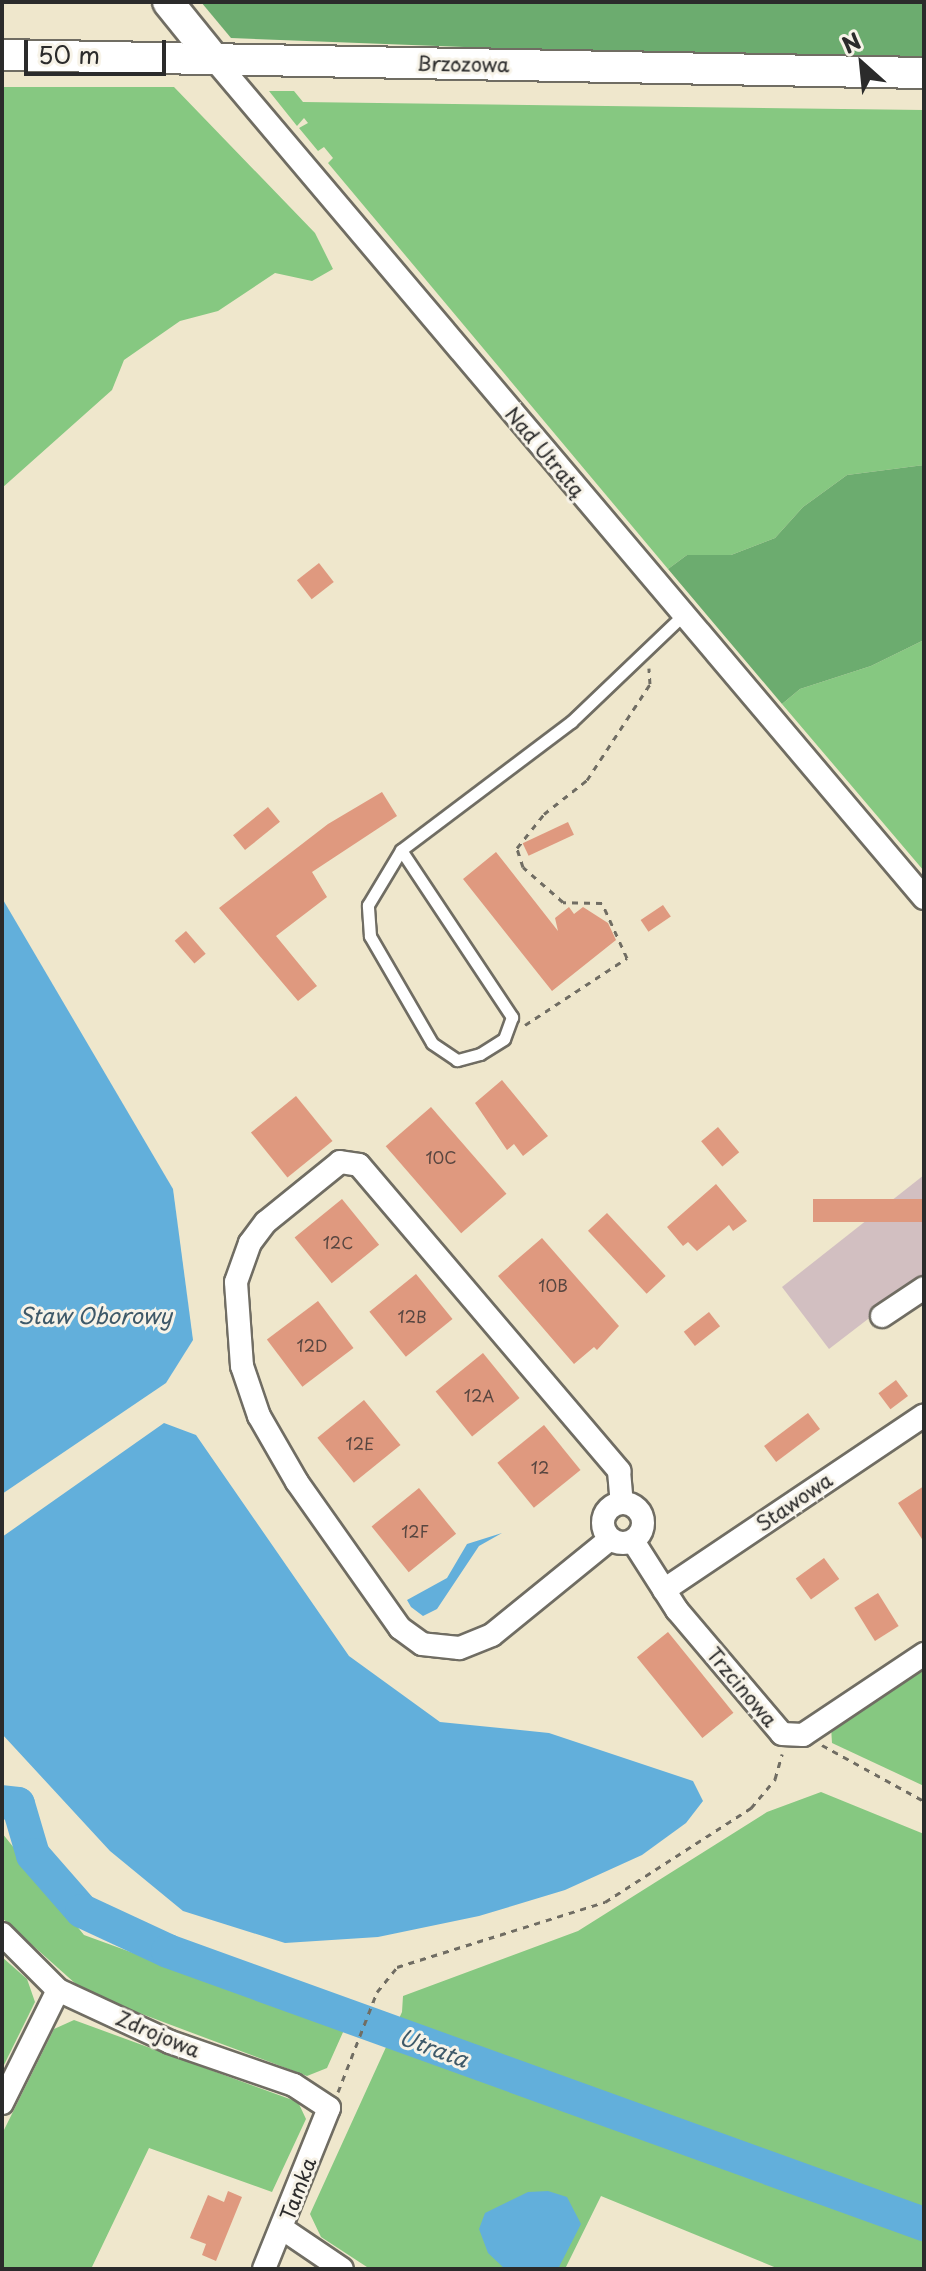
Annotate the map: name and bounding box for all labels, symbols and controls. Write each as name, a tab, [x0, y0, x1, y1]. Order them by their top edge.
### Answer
scale bar	[28, 24, 170, 74]
north arrow	[822, 24, 902, 104]
text: N	[836, 24, 866, 61]
text: 50 m	[38, 36, 100, 72]
street label: Brzozowa	[416, 51, 510, 77]
street label: Nad Utratą	[500, 402, 590, 502]
house number: 10C	[425, 1147, 457, 1167]
house number: 12C	[323, 1232, 353, 1252]
house number: 10B	[538, 1275, 568, 1295]
water label: Staw Oborowy	[17, 1302, 173, 1328]
house number: 12B	[397, 1306, 427, 1326]
house number: 12D	[297, 1335, 327, 1355]
house number: 12A	[464, 1385, 494, 1405]
house number: 12E	[346, 1433, 374, 1453]
house number: 12	[531, 1457, 549, 1477]
street label: Stawowa	[751, 1468, 837, 1536]
house number: 12F	[401, 1521, 429, 1541]
street label: Trzcinowa	[702, 1642, 782, 1732]
street label: Zdrojowa	[113, 2006, 203, 2062]
water label: Utrata	[396, 2022, 472, 2072]
street label: Tamka	[275, 2154, 321, 2224]

